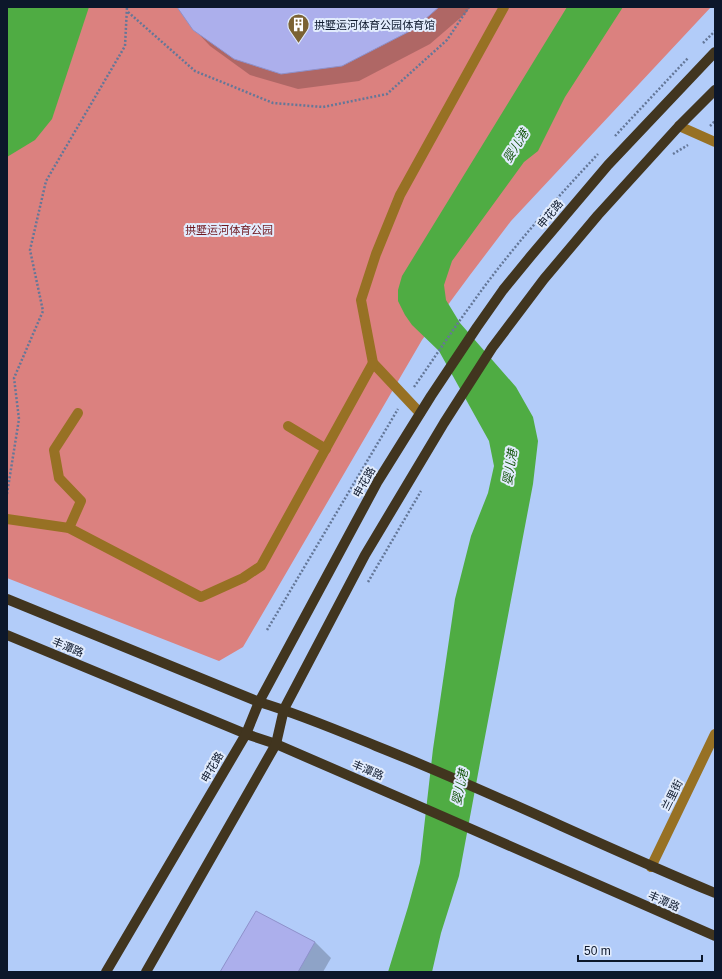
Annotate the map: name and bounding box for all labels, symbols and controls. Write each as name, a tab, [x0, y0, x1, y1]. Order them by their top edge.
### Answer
building icon: 拱墅运河体育公园体育馆	[285, 12, 311, 45]
place label: 拱墅运河体育公园体育馆	[314, 19, 435, 31]
water label: 婴儿港	[501, 125, 533, 165]
street label: 申花路	[535, 198, 565, 230]
park label: 拱墅运河体育公园	[185, 224, 273, 236]
water label: 婴儿港	[500, 446, 520, 486]
street label: 申花路	[351, 465, 377, 499]
street label: 丰潭路	[50, 635, 86, 659]
street label: 申花路	[199, 750, 225, 784]
street label: 丰潭路	[350, 758, 386, 782]
water label: 婴儿港	[449, 766, 471, 806]
street label: 兰里街	[659, 778, 685, 812]
street label: 丰潭路	[646, 889, 682, 913]
scale bar	[578, 937, 702, 963]
text: 50 m	[584, 944, 611, 958]

